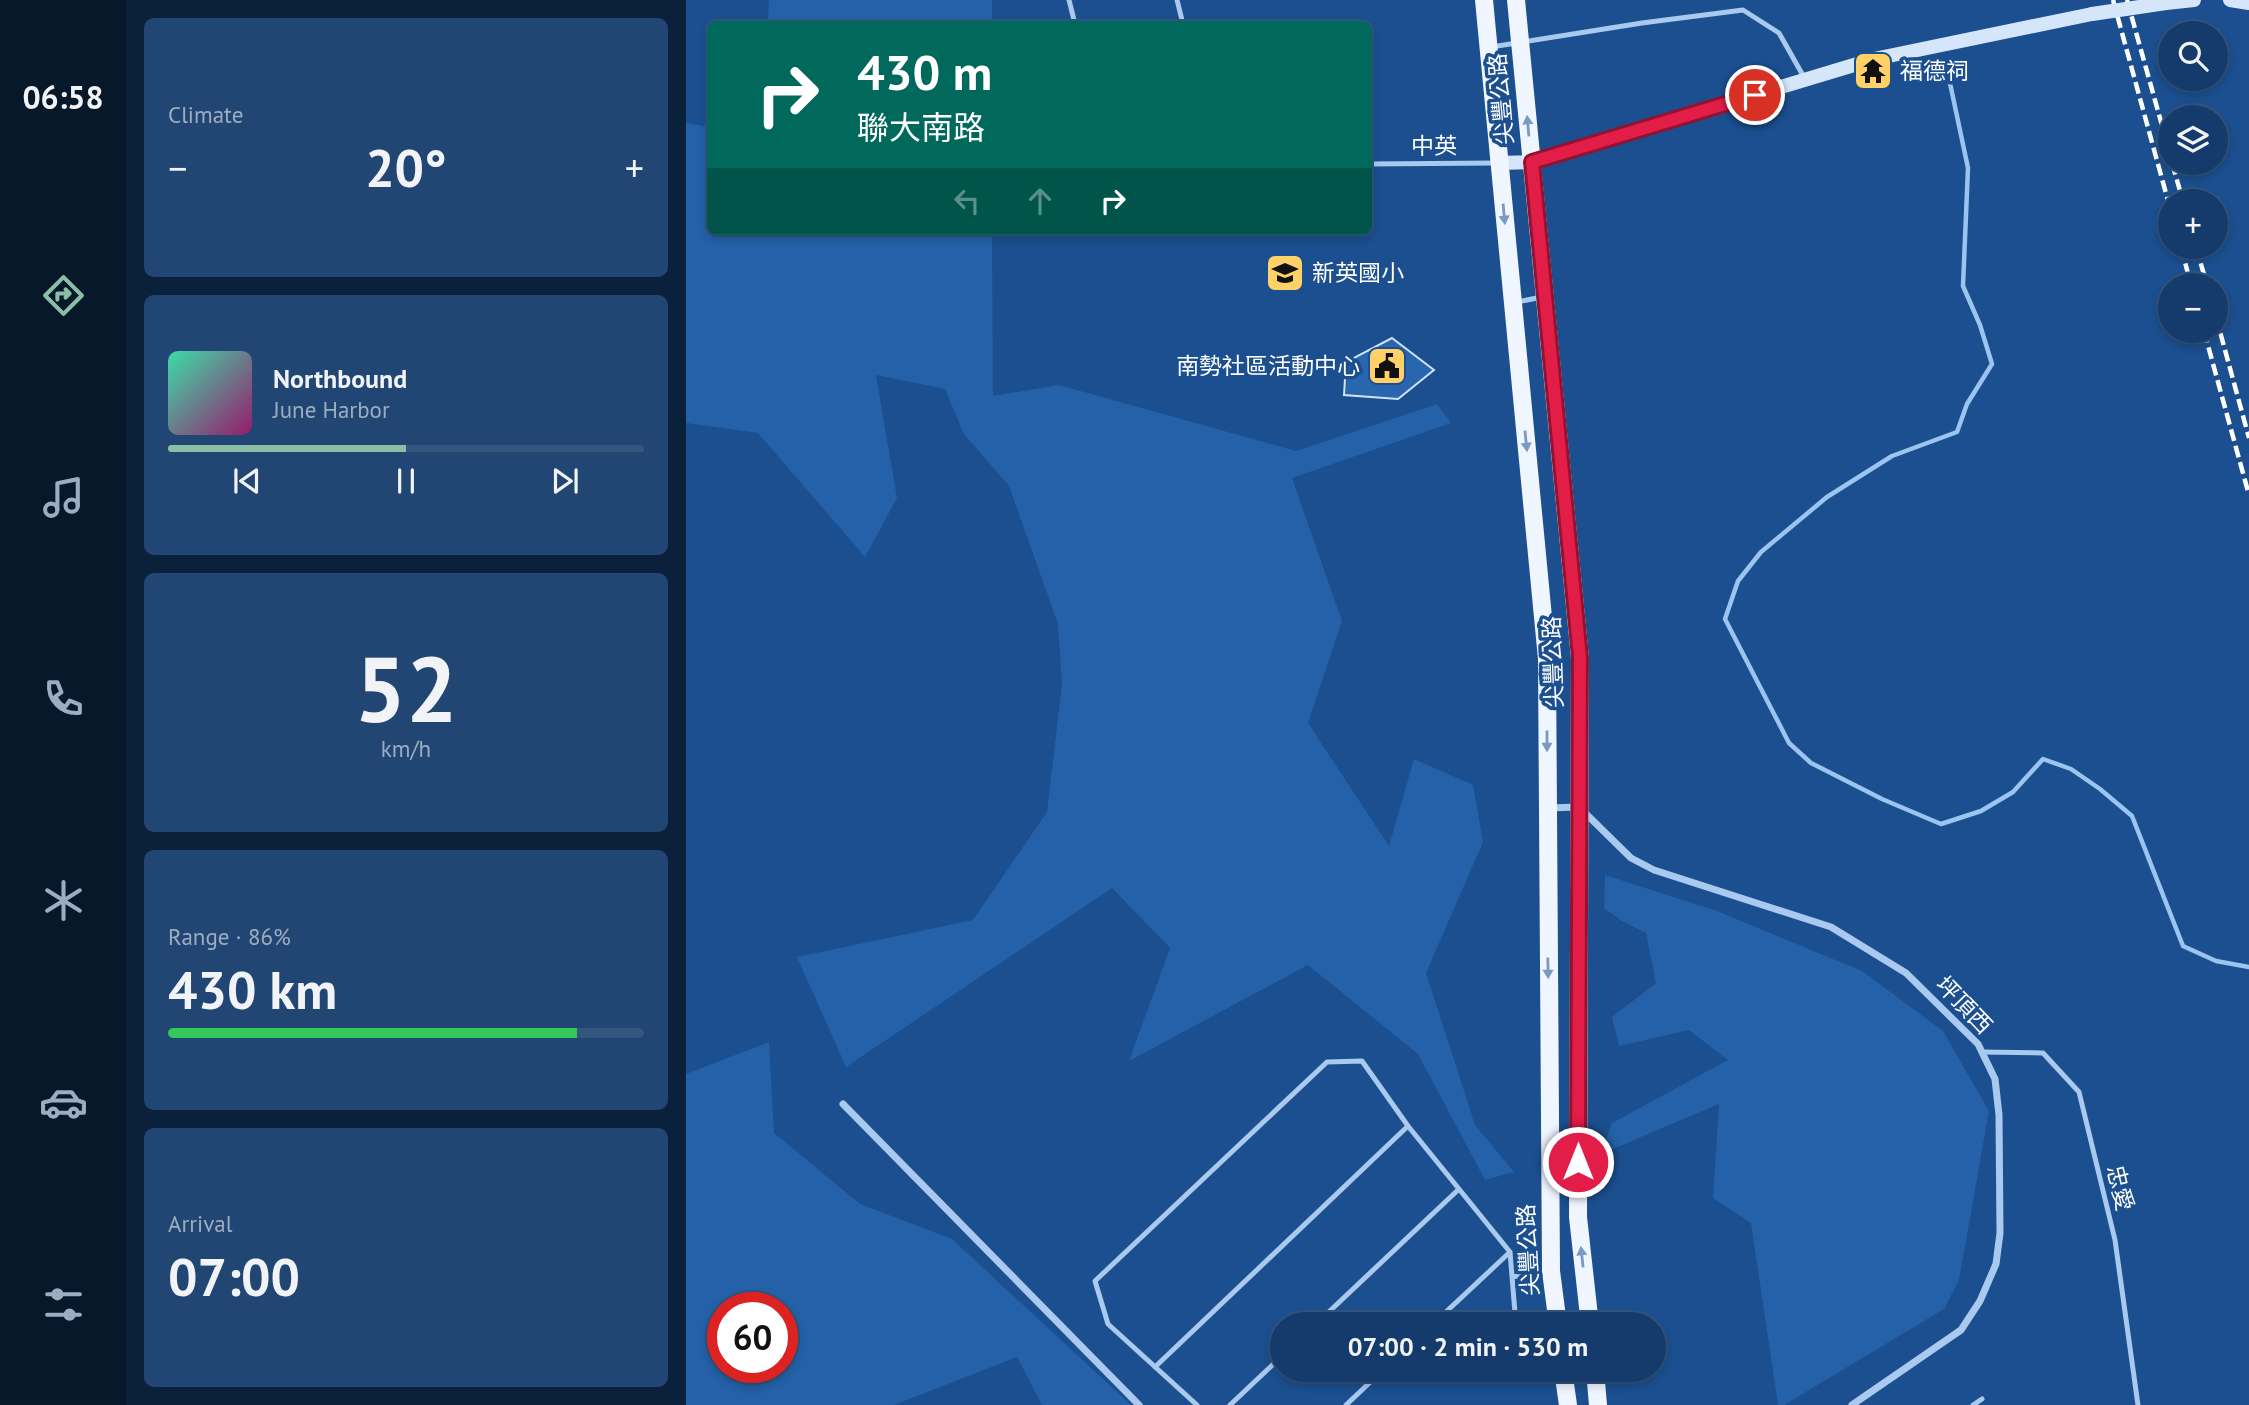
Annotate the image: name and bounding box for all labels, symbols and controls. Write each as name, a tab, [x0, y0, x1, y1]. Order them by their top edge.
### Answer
map controls	[2158, 21, 2228, 343]
button: search	[2158, 21, 2228, 91]
text: 430 m	[857, 40, 992, 104]
icon: right	[742, 49, 833, 140]
temple icon: 福德祠	[1852, 50, 1894, 92]
street label: 尖豐公路	[1482, 52, 1519, 146]
place label: 福德祠	[1900, 56, 1969, 85]
pin	[1725, 65, 1785, 125]
text: 06:58	[22, 76, 104, 118]
icon: arrive	[1736, 76, 1774, 114]
text: Climate	[168, 100, 243, 129]
button: layers	[2158, 105, 2228, 175]
text: 聯大南路	[857, 106, 985, 148]
one-way arrow	[1522, 114, 1533, 136]
street label: 中英	[1411, 131, 1457, 160]
text: 20°	[365, 134, 447, 201]
text: −	[168, 143, 187, 192]
text: +	[625, 143, 644, 192]
icon: left	[948, 182, 986, 220]
icon: ahead	[1021, 182, 1059, 220]
icon: right	[1094, 182, 1132, 220]
button: +	[2158, 189, 2228, 259]
one-way arrow	[1499, 203, 1510, 225]
school or university icon: 新英國小	[1264, 252, 1306, 294]
place label: 新英國小	[1312, 258, 1404, 287]
icon: directions	[39, 271, 88, 320]
button: −	[2158, 273, 2228, 343]
public building icon: 南勢社區活動中心	[1366, 345, 1408, 387]
place label: 南勢社區活動中心	[1176, 351, 1360, 380]
text: Northbound	[273, 362, 407, 395]
text: June Harbor	[273, 395, 390, 424]
one-way arrow	[1521, 430, 1532, 452]
icon: previous	[228, 462, 266, 500]
icon: pause	[387, 462, 425, 500]
icon: next	[546, 462, 584, 500]
icon: music	[39, 473, 88, 522]
street label: 尖豐公路	[1536, 616, 1569, 708]
text: 52	[354, 629, 458, 747]
icon: phone	[39, 674, 88, 723]
one-way arrow	[1541, 730, 1553, 752]
text: km/h	[381, 734, 431, 763]
icon: climate	[39, 876, 88, 925]
text: Range · 86%	[168, 922, 291, 951]
text: 430 km	[168, 956, 337, 1023]
one-way arrow	[1542, 957, 1554, 979]
street label: 坪頂西	[1930, 970, 1999, 1040]
icon: car	[39, 1078, 88, 1127]
position arrow	[1541, 1125, 1615, 1199]
street label: 忠愛	[2101, 1162, 2140, 1214]
street label: 尖豐公路	[1511, 1203, 1544, 1297]
text: Arrival	[168, 1209, 232, 1238]
text: 07:00	[168, 1243, 300, 1310]
one-way arrow	[1576, 1246, 1587, 1268]
icon: filters	[39, 1280, 88, 1329]
speed limit sign: 60	[707, 1292, 798, 1383]
text: 07:00 · 2 min · 530 m	[1348, 1330, 1588, 1363]

